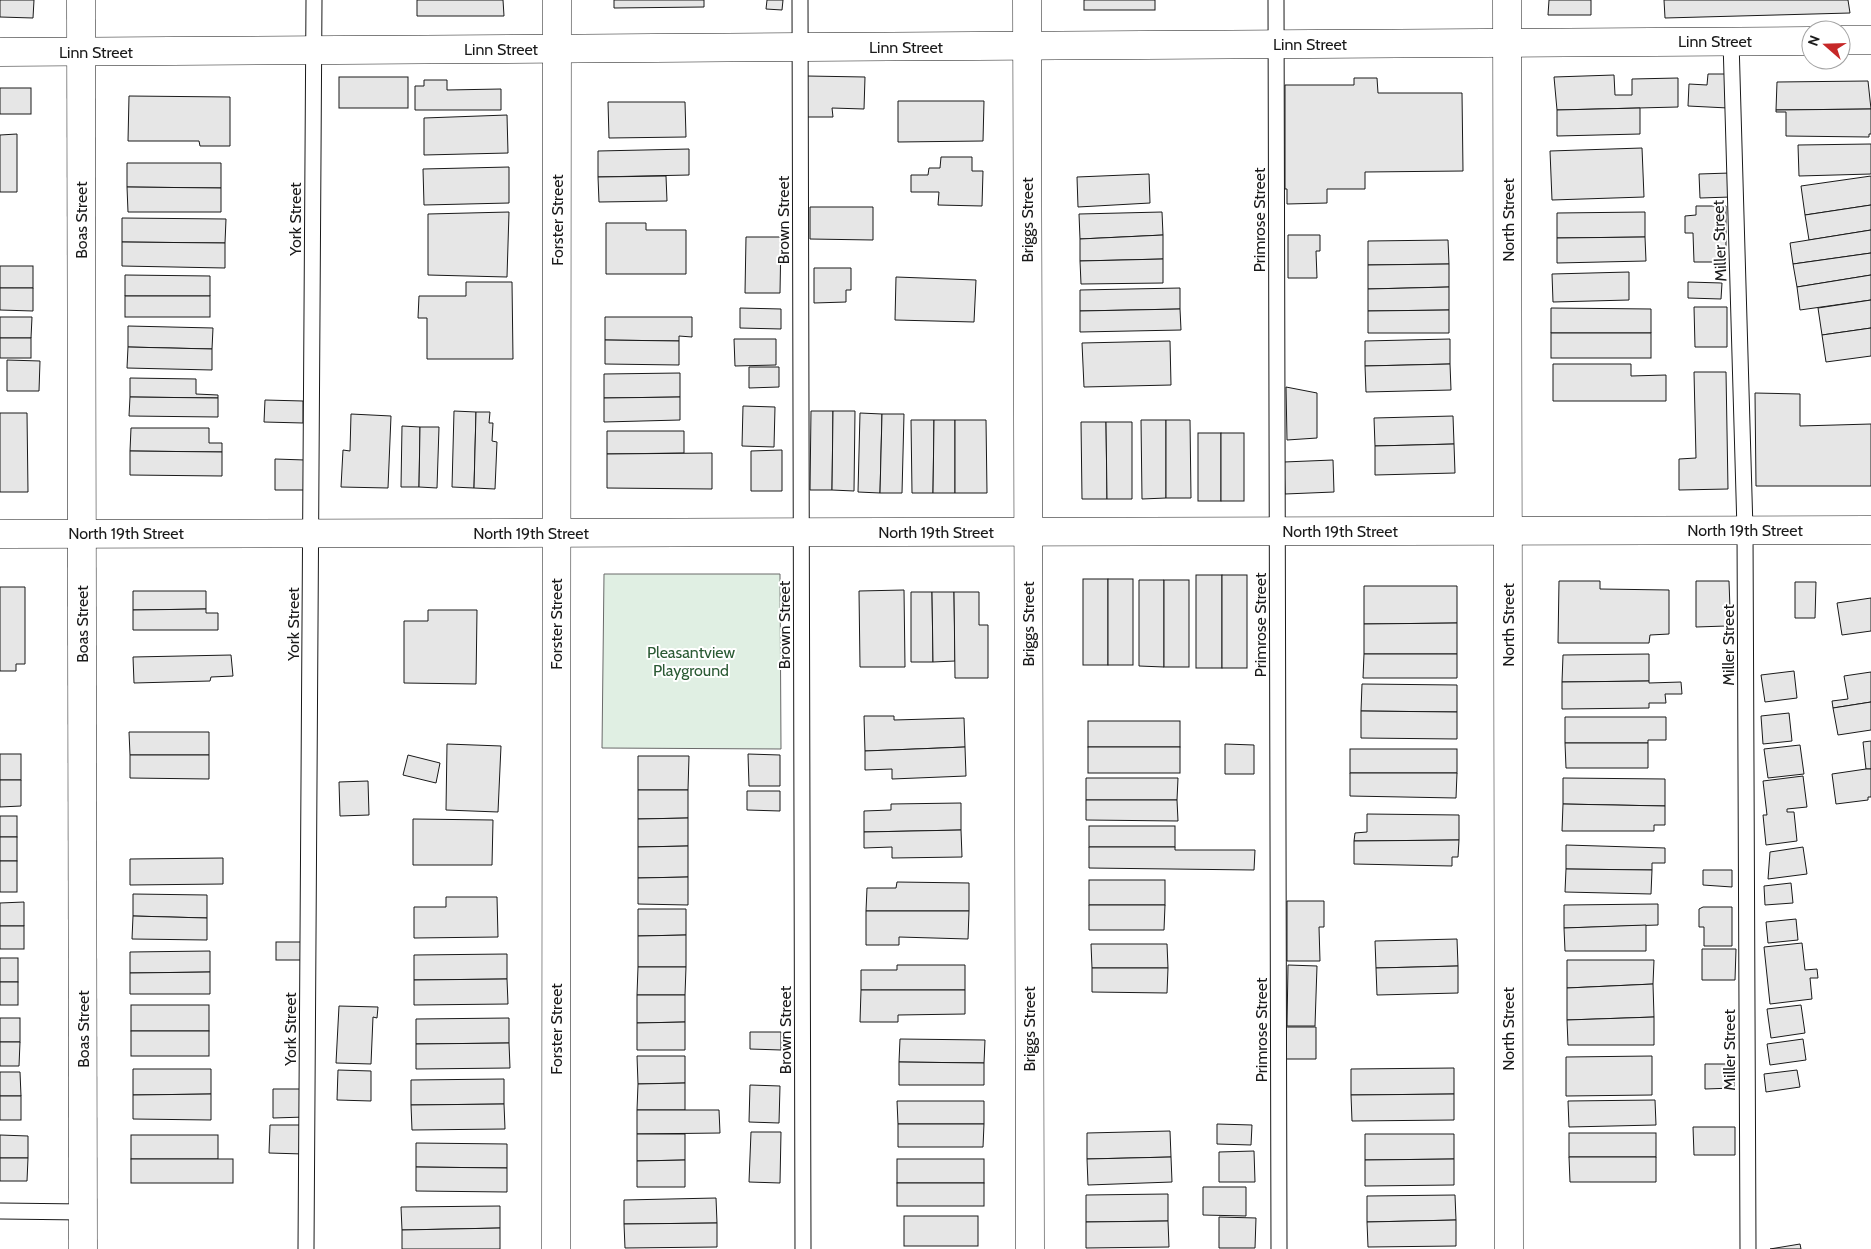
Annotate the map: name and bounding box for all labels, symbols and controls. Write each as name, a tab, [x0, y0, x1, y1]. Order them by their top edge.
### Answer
north arrow	[1801, 20, 1851, 70]
street label: Linn Street	[1678, 32, 1753, 51]
text: N	[1804, 33, 1824, 48]
street label: Linn Street	[1273, 35, 1348, 54]
street label: Linn Street	[869, 38, 944, 57]
street label: Linn Street	[464, 40, 539, 59]
street label: Linn Street	[59, 43, 134, 62]
street label: Primrose Street	[1250, 167, 1269, 272]
street label: Forster Street	[548, 174, 567, 266]
street label: Brown Street	[774, 175, 793, 264]
street label: Briggs Street	[1018, 177, 1037, 263]
street label: North Street	[1499, 178, 1518, 262]
street label: Boas Street	[72, 181, 91, 259]
street label: York Street	[286, 182, 305, 257]
street label: Miller Street	[1709, 199, 1730, 282]
street label: North 19th Street	[1687, 521, 1803, 540]
street label: North 19th Street	[1282, 522, 1398, 541]
street label: North 19th Street	[878, 523, 994, 542]
street label: North 19th Street	[68, 524, 184, 543]
street label: North 19th Street	[473, 524, 589, 543]
street label: Primrose Street	[1251, 572, 1270, 677]
street label: Forster Street	[547, 578, 566, 670]
street label: Brown Street	[775, 580, 794, 669]
street label: Briggs Street	[1019, 581, 1038, 667]
street label: North Street	[1499, 583, 1518, 667]
street label: Boas Street	[73, 585, 92, 663]
street label: York Street	[284, 587, 303, 662]
street label: Miller Street	[1719, 604, 1738, 686]
park label: Pleasantview Playground	[647, 643, 735, 680]
street label: Primrose Street	[1252, 977, 1271, 1082]
street label: Forster Street	[547, 983, 566, 1075]
street label: Brown Street	[776, 985, 795, 1074]
street label: Briggs Street	[1020, 986, 1039, 1072]
street label: North Street	[1499, 987, 1518, 1071]
street label: Boas Street	[74, 990, 93, 1068]
street label: York Street	[281, 992, 300, 1067]
street label: Miller Street	[1720, 1009, 1739, 1091]

